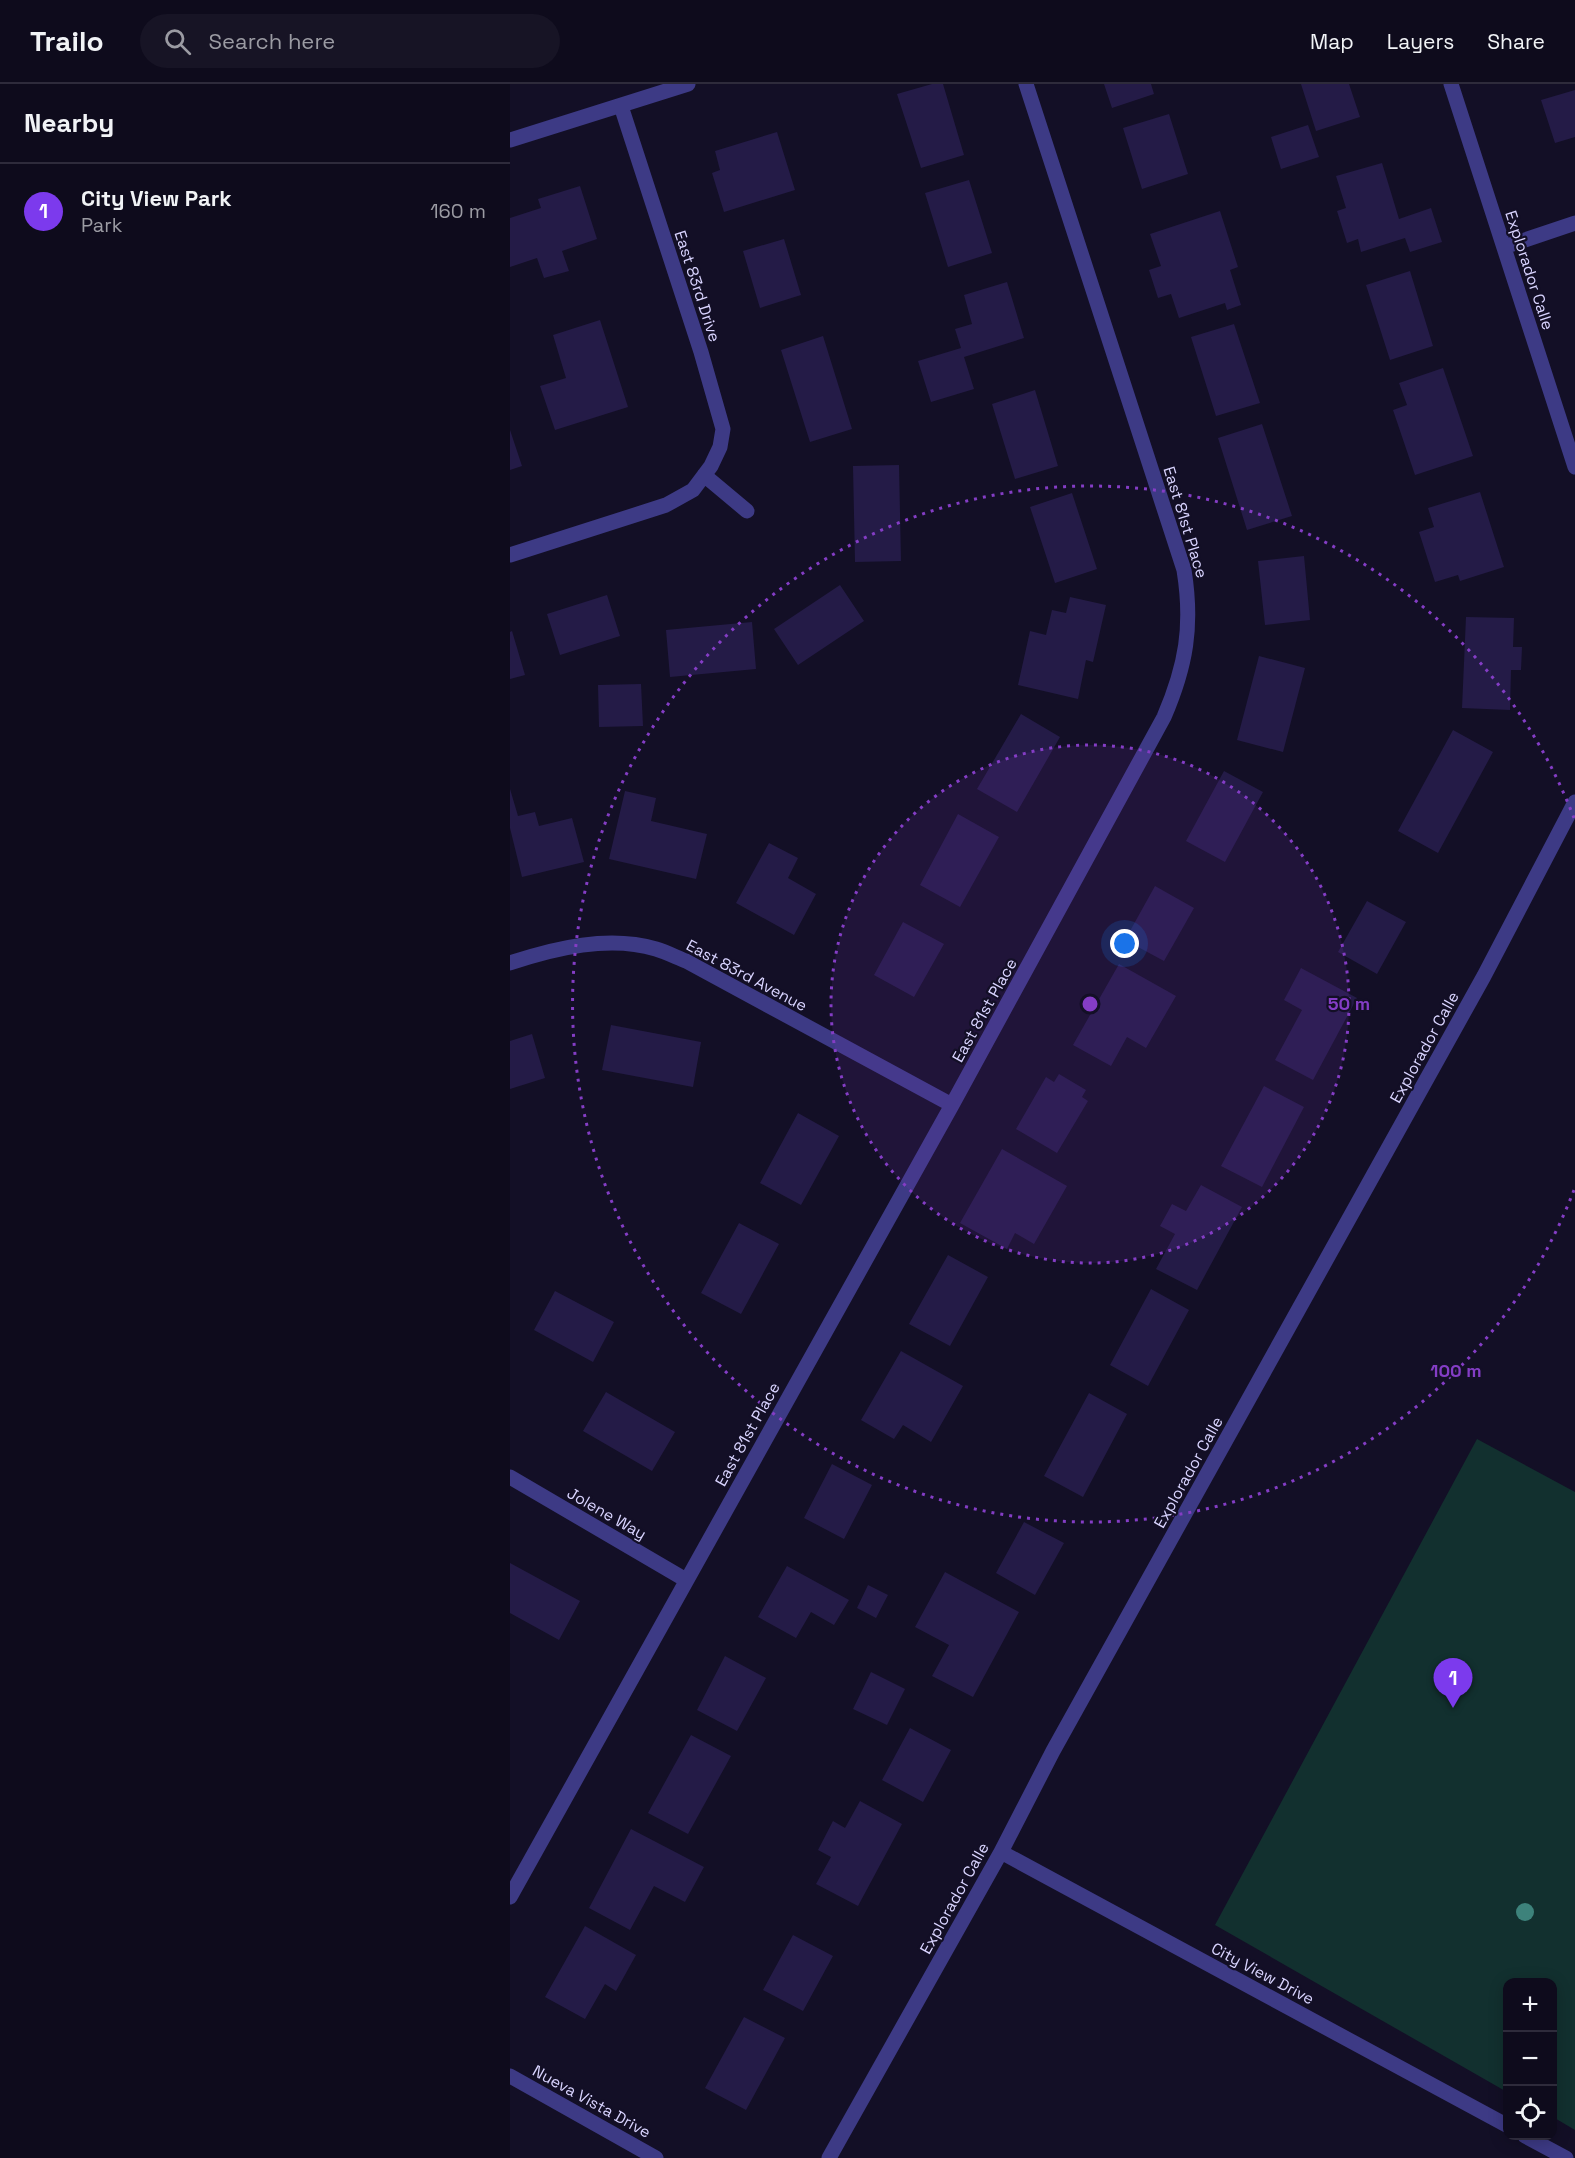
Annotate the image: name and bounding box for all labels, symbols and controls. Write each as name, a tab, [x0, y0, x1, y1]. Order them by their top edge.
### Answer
search box	[140, 14, 560, 68]
text: Trailo	[30, 23, 104, 59]
icon: search	[161, 25, 194, 58]
text: Search here	[209, 27, 335, 55]
text: Map	[1310, 28, 1354, 55]
text: Layers	[1387, 28, 1454, 55]
text: Share	[1487, 28, 1545, 55]
text: Nearby	[24, 106, 114, 140]
text: City View Park	[81, 184, 232, 212]
text: 1	[39, 198, 48, 224]
text: 160 m	[430, 198, 486, 224]
street label: Explorador Calle	[1500, 208, 1559, 333]
text: Park	[81, 212, 123, 238]
street label: East 83rd Drive	[670, 228, 725, 345]
street label: East 81st Place	[1159, 464, 1212, 581]
your location	[1110, 929, 1139, 958]
street label: East 83rd Avenue	[683, 935, 811, 1016]
street label: East 81st Place	[947, 955, 1022, 1066]
street label: Explorador Calle	[1385, 988, 1464, 1107]
text: 50 m	[1328, 992, 1370, 1015]
centre of rings	[1080, 994, 1100, 1014]
text: 100 m	[1430, 1359, 1482, 1382]
street label: East 81st Place	[710, 1379, 785, 1490]
street label: Explorador Calle	[1149, 1413, 1228, 1532]
street label: Jolene Way	[563, 1482, 650, 1545]
pin: 1	[1434, 1658, 1472, 1708]
street label: Explorador Calle	[915, 1839, 994, 1958]
street label: City View Drive	[1208, 1937, 1318, 2009]
map controls	[1503, 1978, 1557, 2140]
button: +	[1503, 1978, 1557, 2032]
button: −	[1503, 2032, 1557, 2086]
street label: Nueva Vista Drive	[529, 2060, 655, 2143]
button: locate	[1503, 2086, 1557, 2140]

